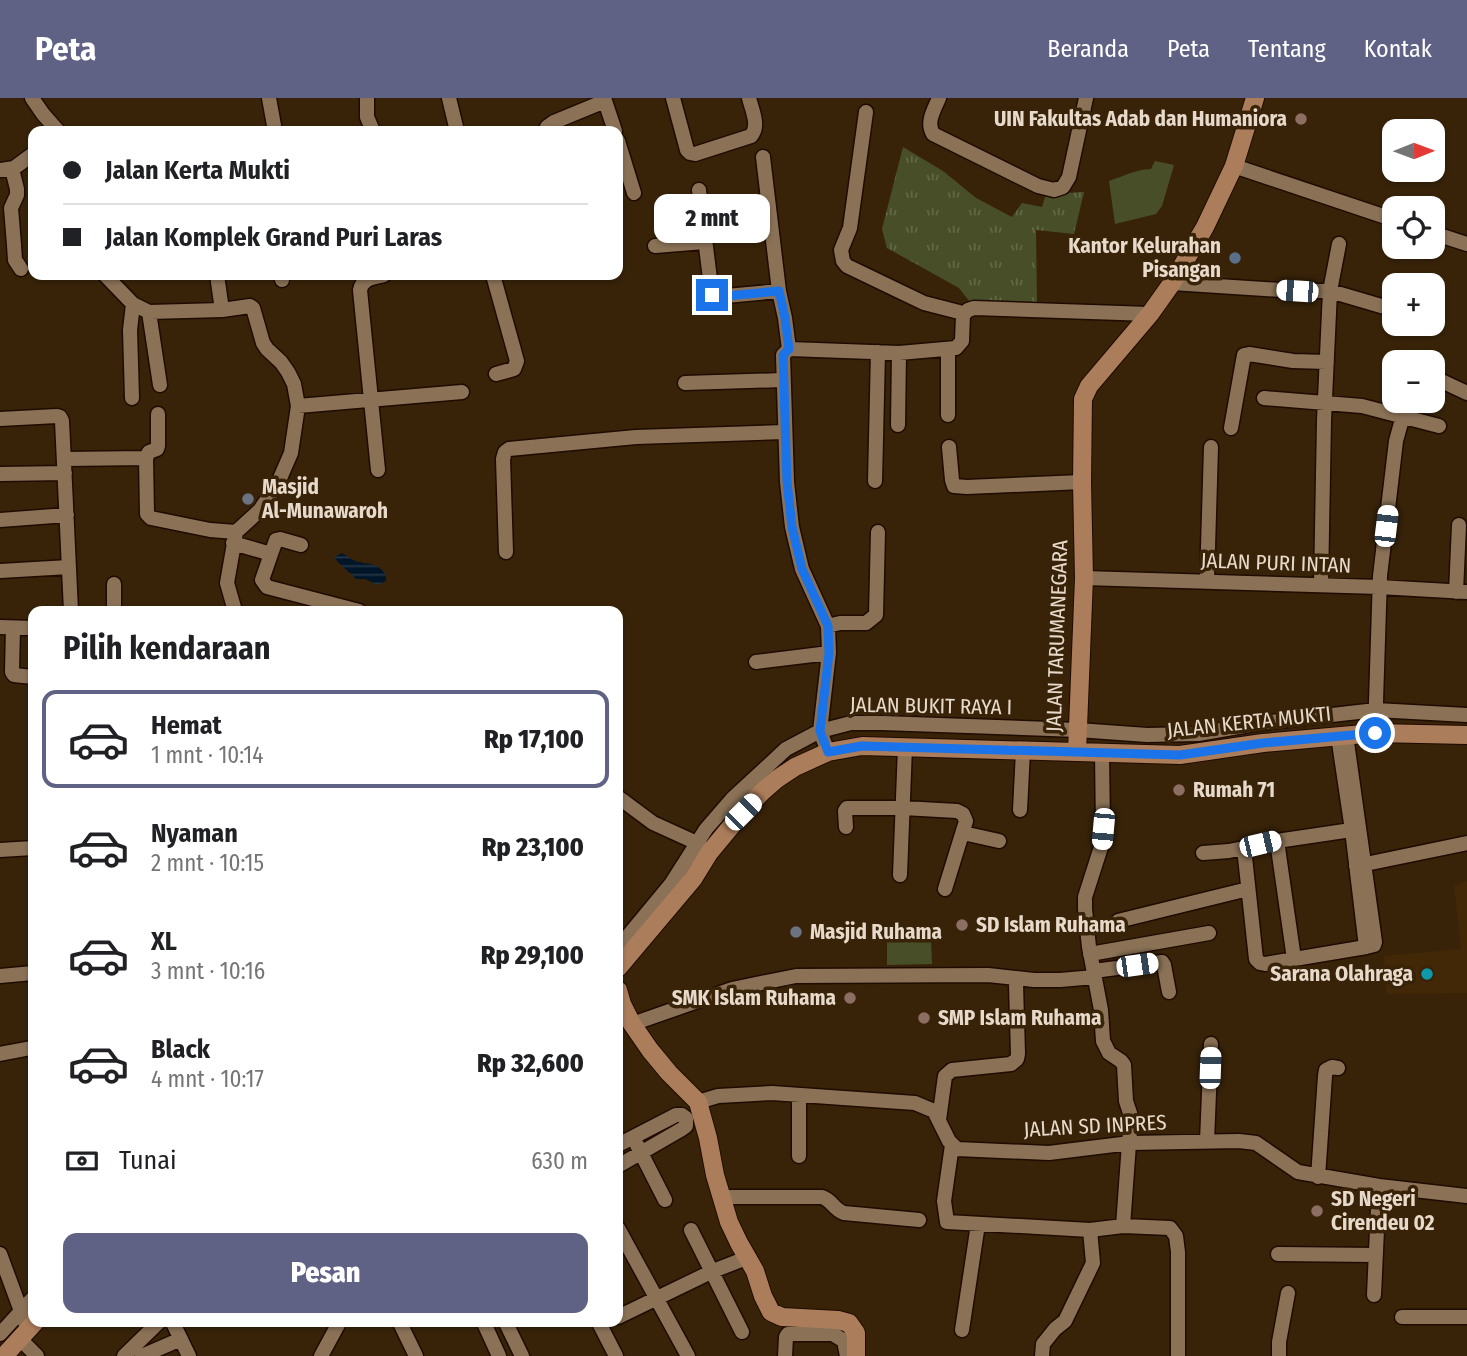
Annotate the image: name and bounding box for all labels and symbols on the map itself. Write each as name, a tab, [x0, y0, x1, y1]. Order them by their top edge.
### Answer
place label: UIN Fakultas Adab dan Humaniora	[994, 106, 1287, 132]
marker: UIN Fakultas Adab dan Humaniora	[1293, 111, 1309, 127]
north arrow	[1382, 119, 1446, 182]
callout: 2 mnt	[654, 194, 770, 242]
place label: Kantor Kelurahan Pisangan	[1068, 233, 1221, 283]
marker: Kantor Kelurahan Pisangan	[1227, 250, 1243, 266]
route end	[696, 279, 728, 311]
car	[1276, 279, 1319, 303]
place label: Masjid Al-Munawaroh	[261, 474, 388, 524]
marker: Masjid Al-Munawaroh	[240, 491, 256, 507]
car	[1374, 504, 1399, 548]
street label: JALAN TARUMANEGARA	[1041, 540, 1073, 732]
street label: JALAN PURI INTAN	[1200, 547, 1352, 579]
street label: JALAN BUKIT RAYA I	[850, 692, 1012, 720]
street label: JALAN KERTA MUKTI	[1166, 700, 1332, 744]
route start	[1359, 717, 1391, 749]
place label: Rumah 71	[1193, 777, 1275, 803]
marker: Rumah 71	[1171, 782, 1187, 798]
car	[721, 790, 766, 834]
car	[1091, 807, 1116, 851]
car	[1238, 829, 1283, 859]
place label: SD Islam Ruhama	[976, 912, 1126, 938]
marker: SD Islam Ruhama	[954, 917, 970, 933]
place label: Masjid Ruhama	[810, 919, 942, 945]
marker: Masjid Ruhama	[788, 924, 804, 940]
car	[1115, 952, 1160, 978]
place label: Sarana Olahraga	[1270, 961, 1413, 987]
marker: Sarana Olahraga	[1419, 966, 1435, 982]
place label: SMK Islam Ruhama	[672, 985, 836, 1011]
marker: SMK Islam Ruhama	[842, 990, 858, 1006]
place label: SMP Islam Ruhama	[938, 1005, 1102, 1031]
marker: SMP Islam Ruhama	[916, 1010, 932, 1026]
car	[1199, 1047, 1222, 1089]
street label: JALAN SD INPRES	[1023, 1109, 1167, 1143]
place label: SD Negeri Cirendeu 02	[1331, 1186, 1435, 1236]
marker: SD Negeri Cirendeu 02	[1309, 1203, 1325, 1219]

